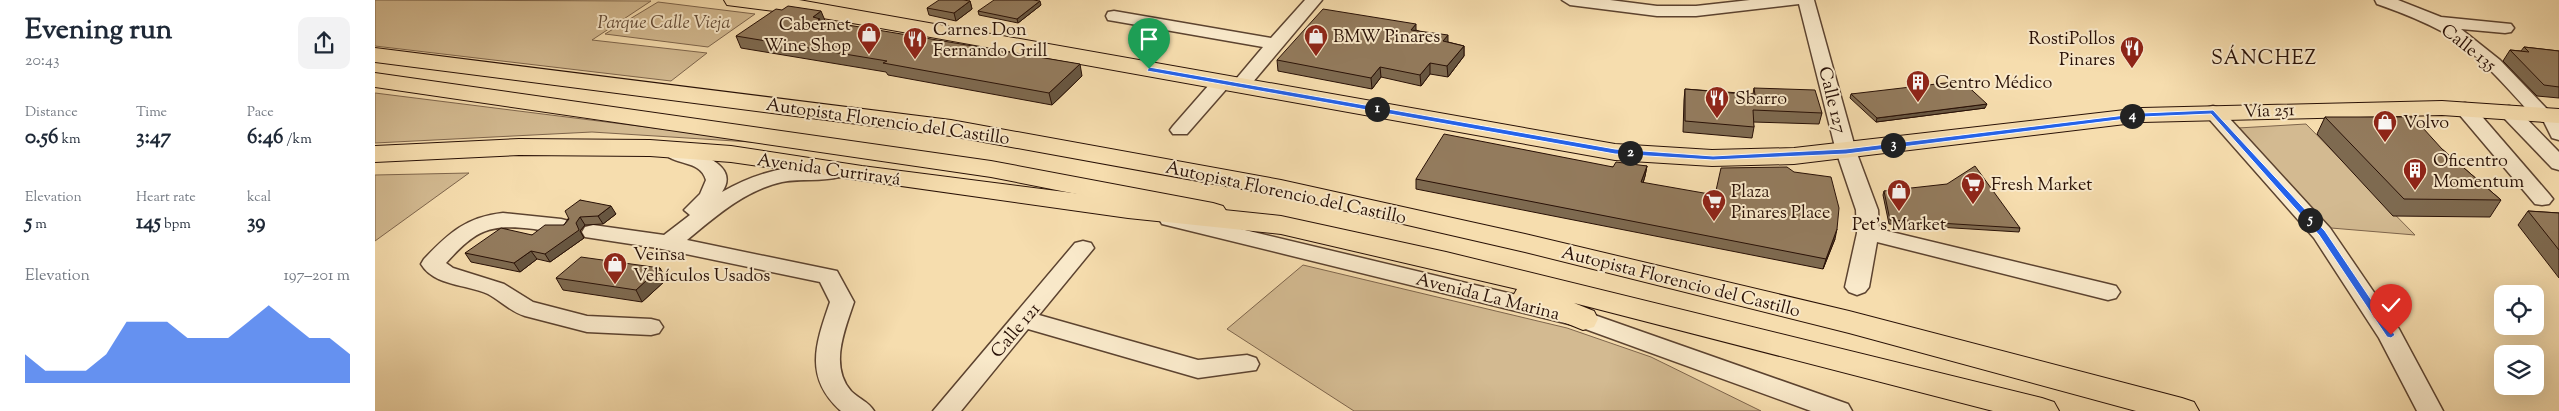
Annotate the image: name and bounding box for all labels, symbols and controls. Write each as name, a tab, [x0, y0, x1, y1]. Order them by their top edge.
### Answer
text: Evening run	[25, 11, 172, 51]
park label: Parque Calle Vieja	[597, 11, 731, 37]
place label: Cabernet Wine Shop	[764, 13, 851, 60]
button: share	[298, 17, 350, 69]
place label: Carnes Don Fernando Grill	[933, 18, 1048, 65]
pin	[1128, 18, 1170, 69]
street label: Calle 135	[2434, 19, 2501, 79]
shop icon: Cabernet Wine Shop	[856, 21, 882, 55]
shop icon: BMW Pinares	[1303, 23, 1329, 57]
icon: arrive	[1135, 25, 1163, 53]
place label: BMW Pinares	[1333, 25, 1440, 51]
restaurant icon: Carnes Don Fernando Grill	[902, 26, 928, 60]
place label: RostiPollos Pinares	[2028, 27, 2115, 74]
restaurant icon: RostiPollos Pinares	[2119, 35, 2145, 69]
district label: SÁNCHEZ	[2211, 44, 2317, 74]
text: 20:43	[25, 50, 59, 73]
street label: Calle 127	[1810, 64, 1852, 137]
building icon: Centro Médico	[1905, 69, 1931, 103]
place label: Centro Médico	[1935, 71, 2052, 97]
restaurant icon: Sbarro	[1704, 85, 1730, 119]
place label: Sbarro	[1735, 87, 1787, 113]
street label: Autopista Florencio del Castillo	[764, 93, 1011, 153]
pin: 1	[1365, 96, 1389, 122]
street label: Vía 251	[2243, 98, 2295, 126]
text: 1	[1375, 99, 1380, 119]
text: Distance	[25, 103, 78, 123]
text: Time	[136, 103, 167, 123]
text: Pace	[247, 103, 274, 123]
pin: 4	[2119, 104, 2145, 128]
text: 4	[2129, 106, 2136, 126]
shop icon: Volvo	[2372, 109, 2398, 143]
place label: Volvo	[2403, 111, 2449, 137]
text: 0.56	[25, 123, 58, 153]
text: 3:47	[136, 123, 171, 153]
text: 6:46	[247, 123, 284, 153]
text: km	[58, 130, 81, 150]
text: /km	[284, 130, 312, 150]
pin: 3	[1881, 132, 1905, 158]
text: 3	[1891, 135, 1896, 155]
pin: 2	[1617, 140, 1643, 166]
text: 2	[1627, 143, 1634, 163]
street label: Avenida Curriravá	[755, 148, 902, 194]
place label: Oficentro Momentum	[2433, 149, 2524, 196]
street label: Autopista Florencio del Castillo	[1163, 156, 1408, 232]
building icon: Oficentro Momentum	[2402, 157, 2428, 191]
supermarket icon: Fresh Market	[1960, 171, 1986, 205]
place label: Fresh Market	[1991, 173, 2092, 199]
shop icon: Pet's Market	[1886, 178, 1912, 212]
place label: Plaza Pinares Place	[1731, 180, 1831, 227]
text: Elevation	[25, 188, 82, 208]
text: Heart rate	[136, 188, 196, 208]
text: kcal	[247, 188, 271, 208]
supermarket icon: Plaza Pinares Place	[1701, 188, 1727, 222]
text: 5	[25, 208, 32, 238]
text: 145	[136, 208, 161, 238]
text: 39	[247, 208, 266, 238]
pin: 5	[2297, 208, 2323, 232]
text: 5	[2308, 210, 2313, 230]
place label: Pet's Market	[1852, 213, 1946, 239]
text: m	[32, 215, 47, 235]
text: bpm	[161, 215, 191, 235]
street label: Autopista Florencio del Castillo	[1558, 241, 1803, 325]
place label: Veinsa Vehículos Usados	[633, 243, 770, 290]
shop icon: Veinsa Vehículos Usados	[602, 251, 628, 285]
text: Elevation	[25, 265, 90, 288]
text: 197–201 m	[284, 265, 350, 288]
street label: Avenida La Marina	[1413, 268, 1562, 328]
pin	[2370, 284, 2412, 335]
map controls	[2494, 285, 2544, 395]
button: locate	[2494, 285, 2544, 335]
icon: check	[2377, 291, 2405, 319]
street label: Calle 121	[986, 298, 1047, 365]
button: layers	[2494, 345, 2544, 395]

